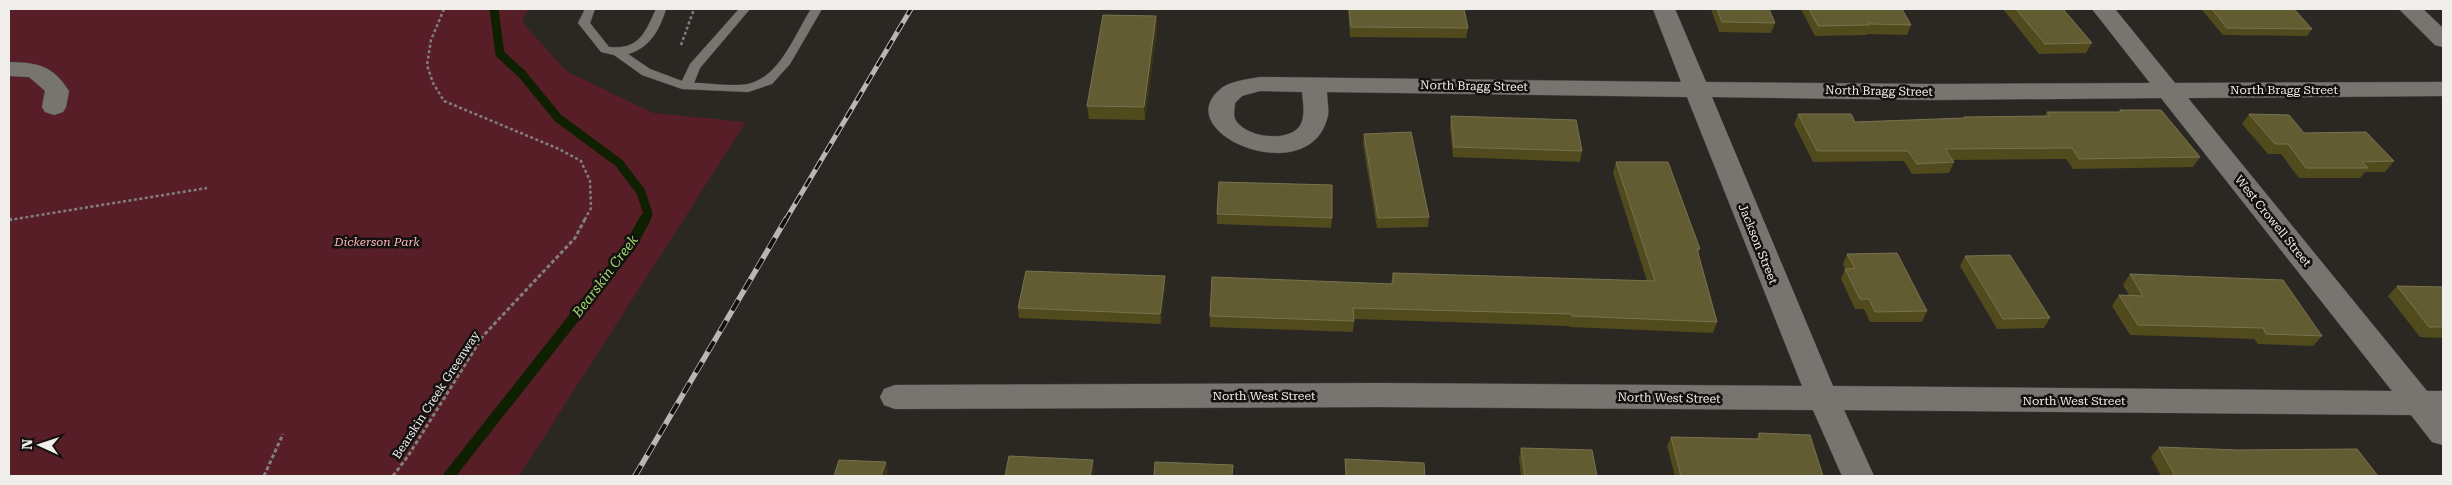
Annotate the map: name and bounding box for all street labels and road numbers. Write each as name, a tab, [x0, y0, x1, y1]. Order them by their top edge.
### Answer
street label: North Bragg Street	[1420, 78, 1529, 94]
street label: North Bragg Street	[1825, 83, 1934, 99]
street label: North Bragg Street	[2230, 83, 2338, 97]
street label: West Crowell Street	[2232, 173, 2314, 270]
street label: Jackson Street	[1736, 202, 1781, 287]
street label: Bearskin Creek Greenway	[389, 328, 483, 461]
street label: North West Street	[1212, 389, 1316, 403]
street label: North West Street	[1617, 390, 1721, 406]
street label: North West Street	[2022, 394, 2126, 408]

